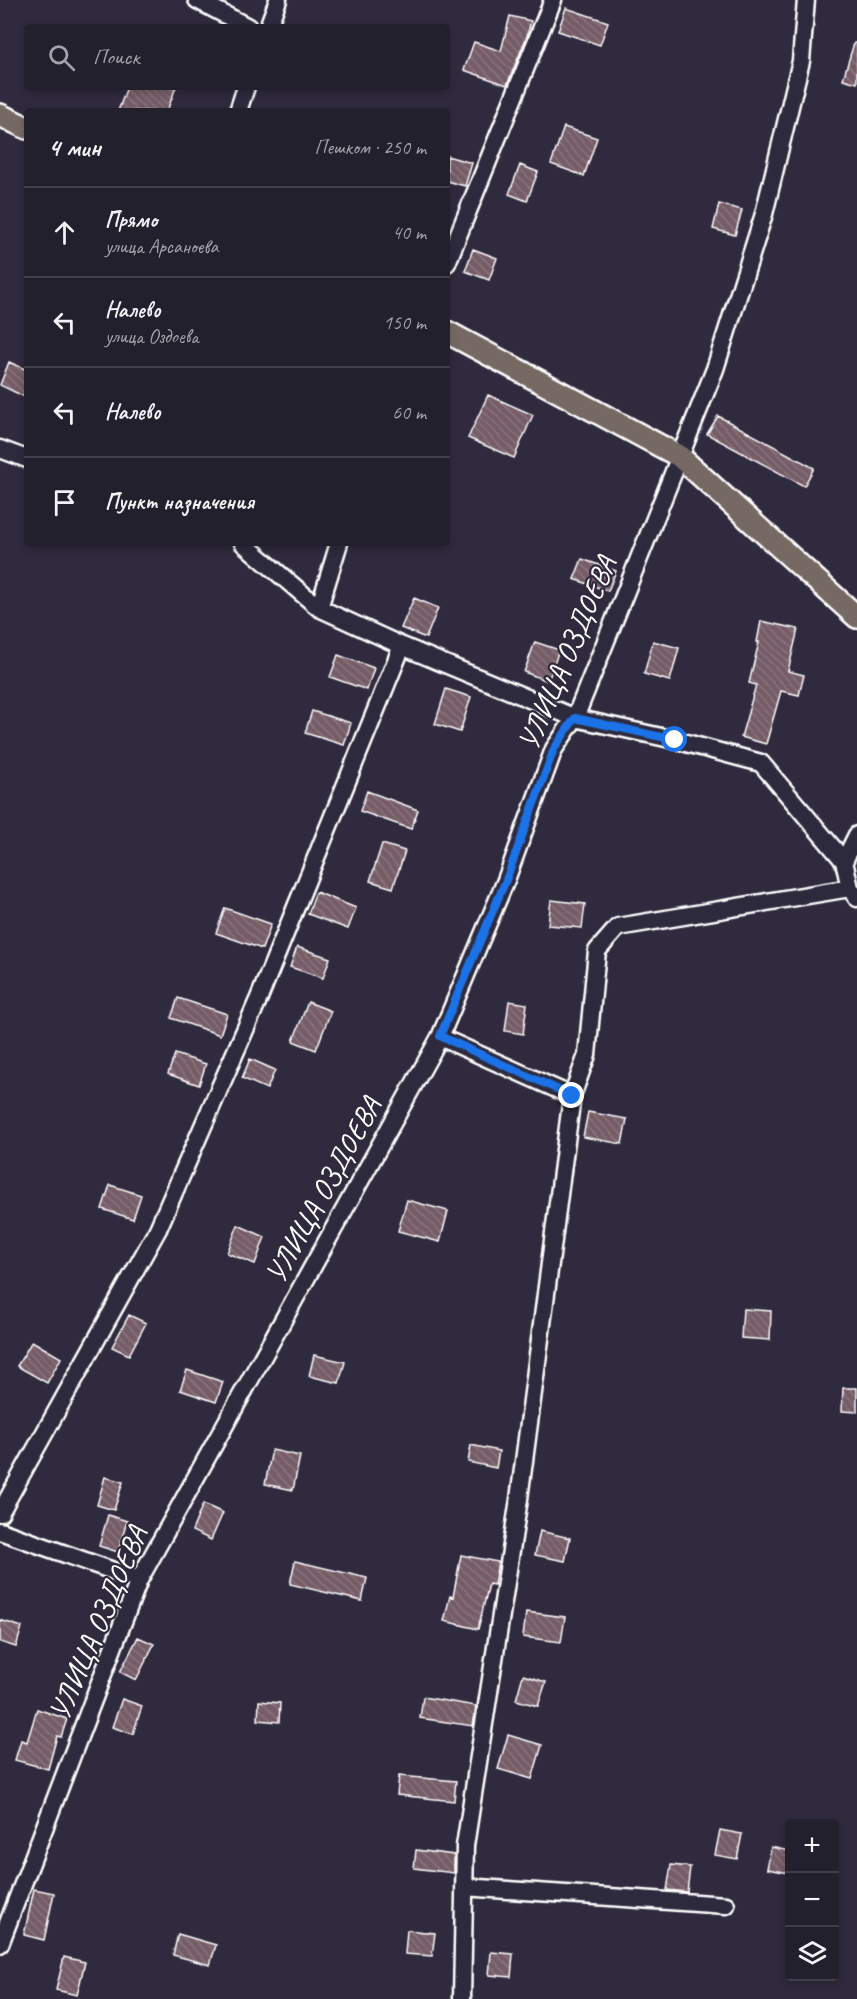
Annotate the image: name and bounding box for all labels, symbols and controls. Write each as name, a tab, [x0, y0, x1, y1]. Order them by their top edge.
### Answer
search box	[24, 24, 450, 90]
icon: search	[45, 41, 78, 74]
text: Поиск	[93, 43, 139, 71]
text: 4 мин	[48, 131, 101, 164]
text: Пешком · 250 m	[314, 135, 426, 160]
text: Прямо	[105, 206, 157, 234]
icon: ahead	[48, 216, 81, 249]
text: 40 m	[392, 220, 426, 245]
text: улица Арсаноева	[105, 234, 218, 259]
text: Налево	[105, 296, 161, 324]
icon: left	[48, 306, 81, 339]
text: 150 m	[383, 310, 426, 335]
text: улица Оздоева	[105, 324, 198, 349]
icon: left	[48, 396, 81, 429]
text: Налево	[105, 398, 161, 426]
text: 60 m	[392, 400, 426, 425]
icon: arrive	[48, 486, 81, 519]
text: Пункт назначения	[105, 488, 254, 516]
street label: УЛИЦА ОЗДОЕВА	[509, 549, 626, 755]
route start	[661, 726, 687, 752]
route end	[558, 1082, 584, 1108]
street label: УЛИЦА ОЗДОЕВА	[256, 1089, 391, 1290]
street label: УЛИЦА ОЗДОЕВА	[40, 1519, 157, 1725]
map controls	[785, 1819, 839, 1981]
button: +	[785, 1819, 839, 1873]
button: −	[785, 1873, 839, 1927]
button: layers	[785, 1927, 839, 1981]

